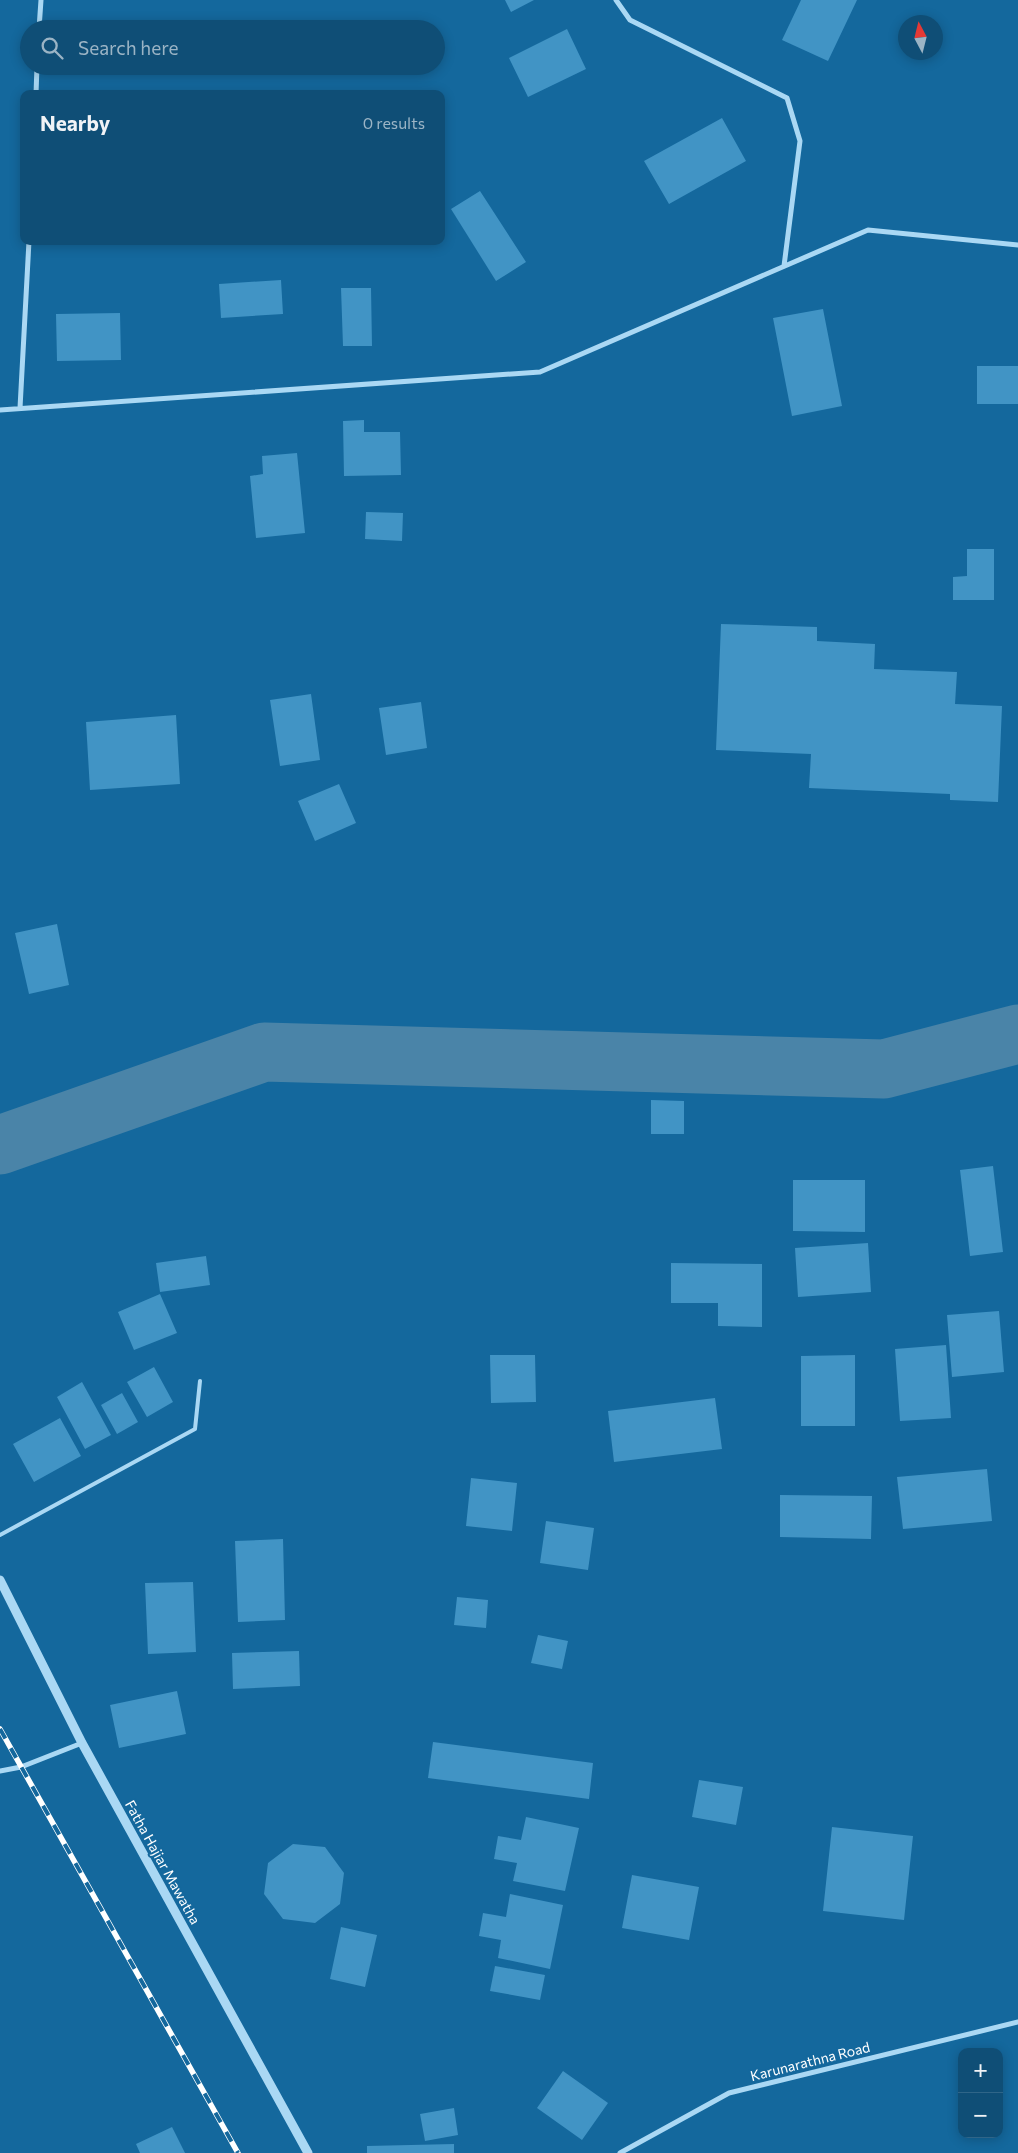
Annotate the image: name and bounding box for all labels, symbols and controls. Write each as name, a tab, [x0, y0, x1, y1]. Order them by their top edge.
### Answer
north arrow	[898, 15, 943, 60]
search box	[20, 20, 445, 75]
icon: search	[38, 34, 66, 62]
text: Search here	[78, 36, 178, 59]
text: Nearby	[40, 110, 110, 135]
text: 0 results	[363, 113, 425, 132]
street label: Fatha Hajiar Mawatha	[122, 1797, 204, 1927]
street label: Karunarathna Road	[748, 2038, 872, 2084]
map controls	[958, 2048, 1003, 2138]
button: +	[958, 2048, 1003, 2093]
button: −	[958, 2093, 1003, 2138]

